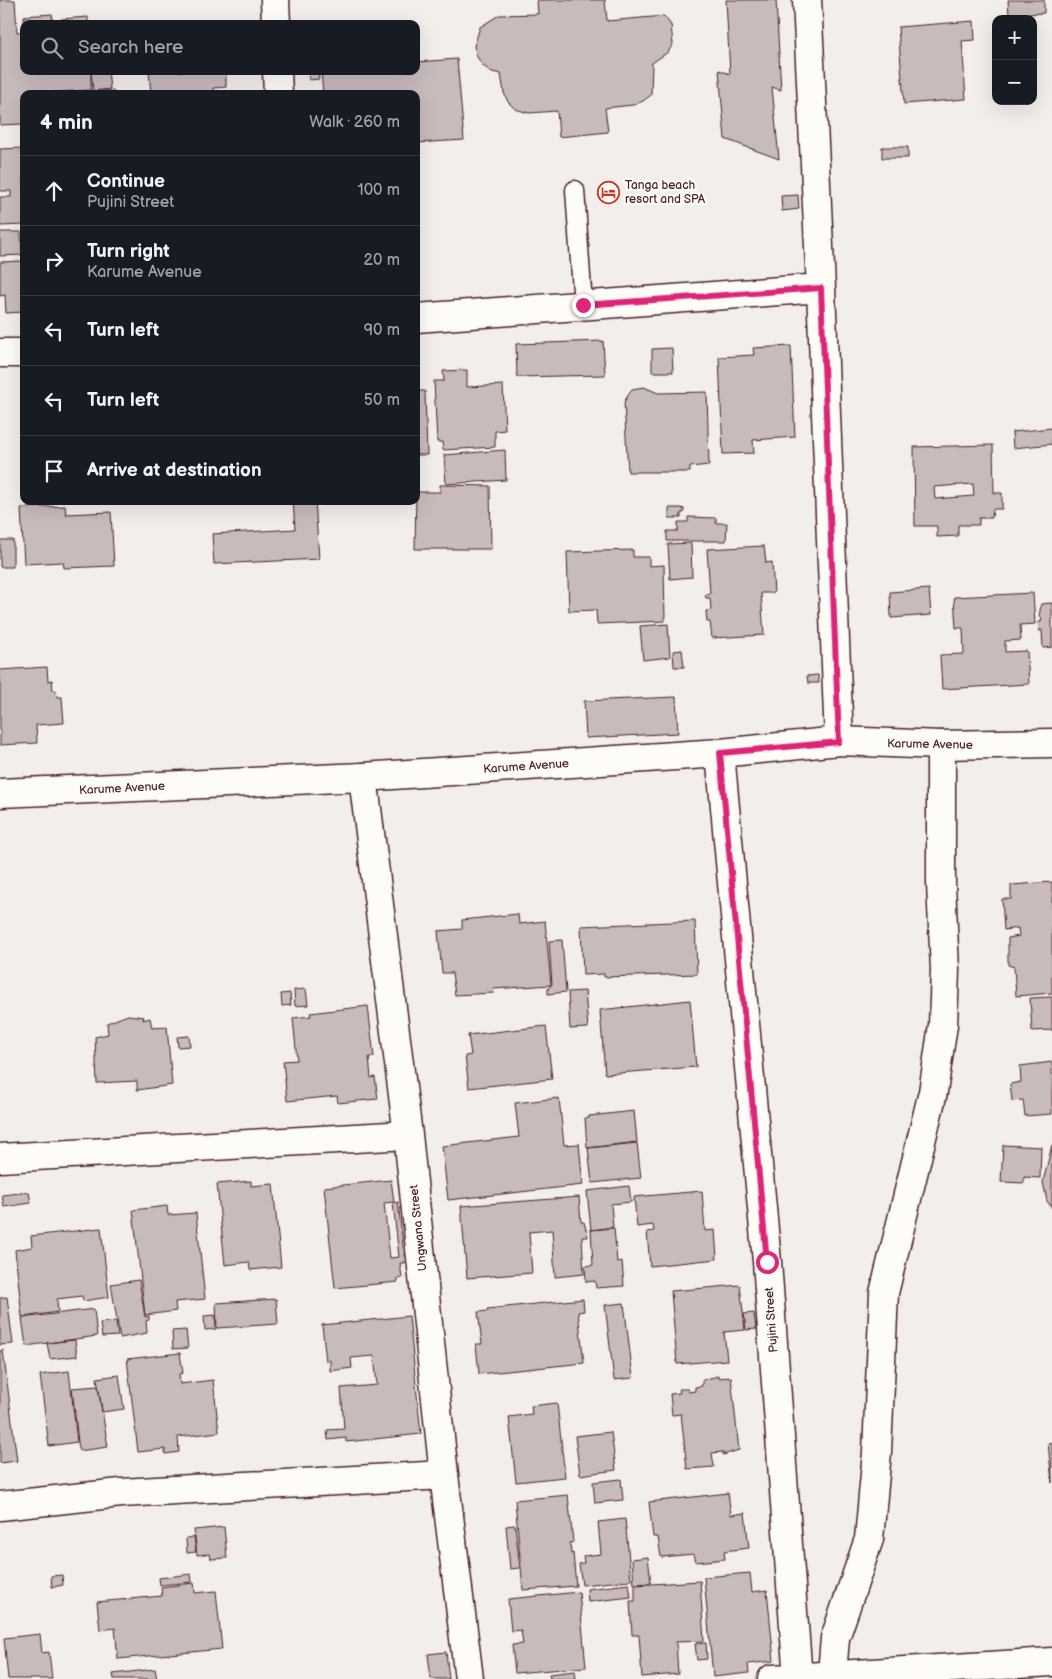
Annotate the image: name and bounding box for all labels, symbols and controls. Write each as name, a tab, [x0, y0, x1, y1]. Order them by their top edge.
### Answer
map controls	[992, 15, 1037, 105]
button: +	[992, 15, 1037, 60]
search box	[20, 20, 420, 75]
icon: search	[38, 34, 66, 62]
text: Search here	[78, 36, 183, 59]
button: −	[992, 60, 1037, 105]
text: 4 min	[40, 110, 93, 135]
text: Walk · 260 m	[309, 113, 400, 132]
text: Continue	[87, 170, 165, 193]
icon: ahead	[40, 177, 68, 205]
place label: Tanga beach resort and SPA	[625, 178, 706, 207]
hotel icon: Tanga beach resort and SPA	[597, 180, 621, 204]
text: 100 m	[357, 181, 400, 200]
text: Pujini Street	[87, 193, 174, 212]
text: Turn right	[87, 240, 170, 263]
icon: right	[40, 247, 68, 275]
text: 20 m	[364, 251, 400, 270]
text: Karume Avenue	[87, 263, 202, 282]
route end	[572, 294, 595, 317]
icon: left	[40, 317, 68, 345]
text: Turn left	[87, 319, 159, 342]
text: 90 m	[364, 321, 400, 340]
icon: left	[40, 387, 68, 415]
text: Turn left	[87, 389, 159, 412]
text: 50 m	[364, 391, 400, 410]
icon: arrive	[40, 457, 68, 485]
text: Arrive at destination	[87, 459, 262, 482]
street label: Karume Avenue	[887, 736, 973, 753]
street label: Karume Avenue	[483, 756, 569, 777]
street label: Karume Avenue	[79, 779, 165, 798]
street label: Ungwana Street	[406, 1184, 430, 1272]
route start	[756, 1251, 779, 1274]
street label: Pujini Street	[762, 1287, 781, 1353]

